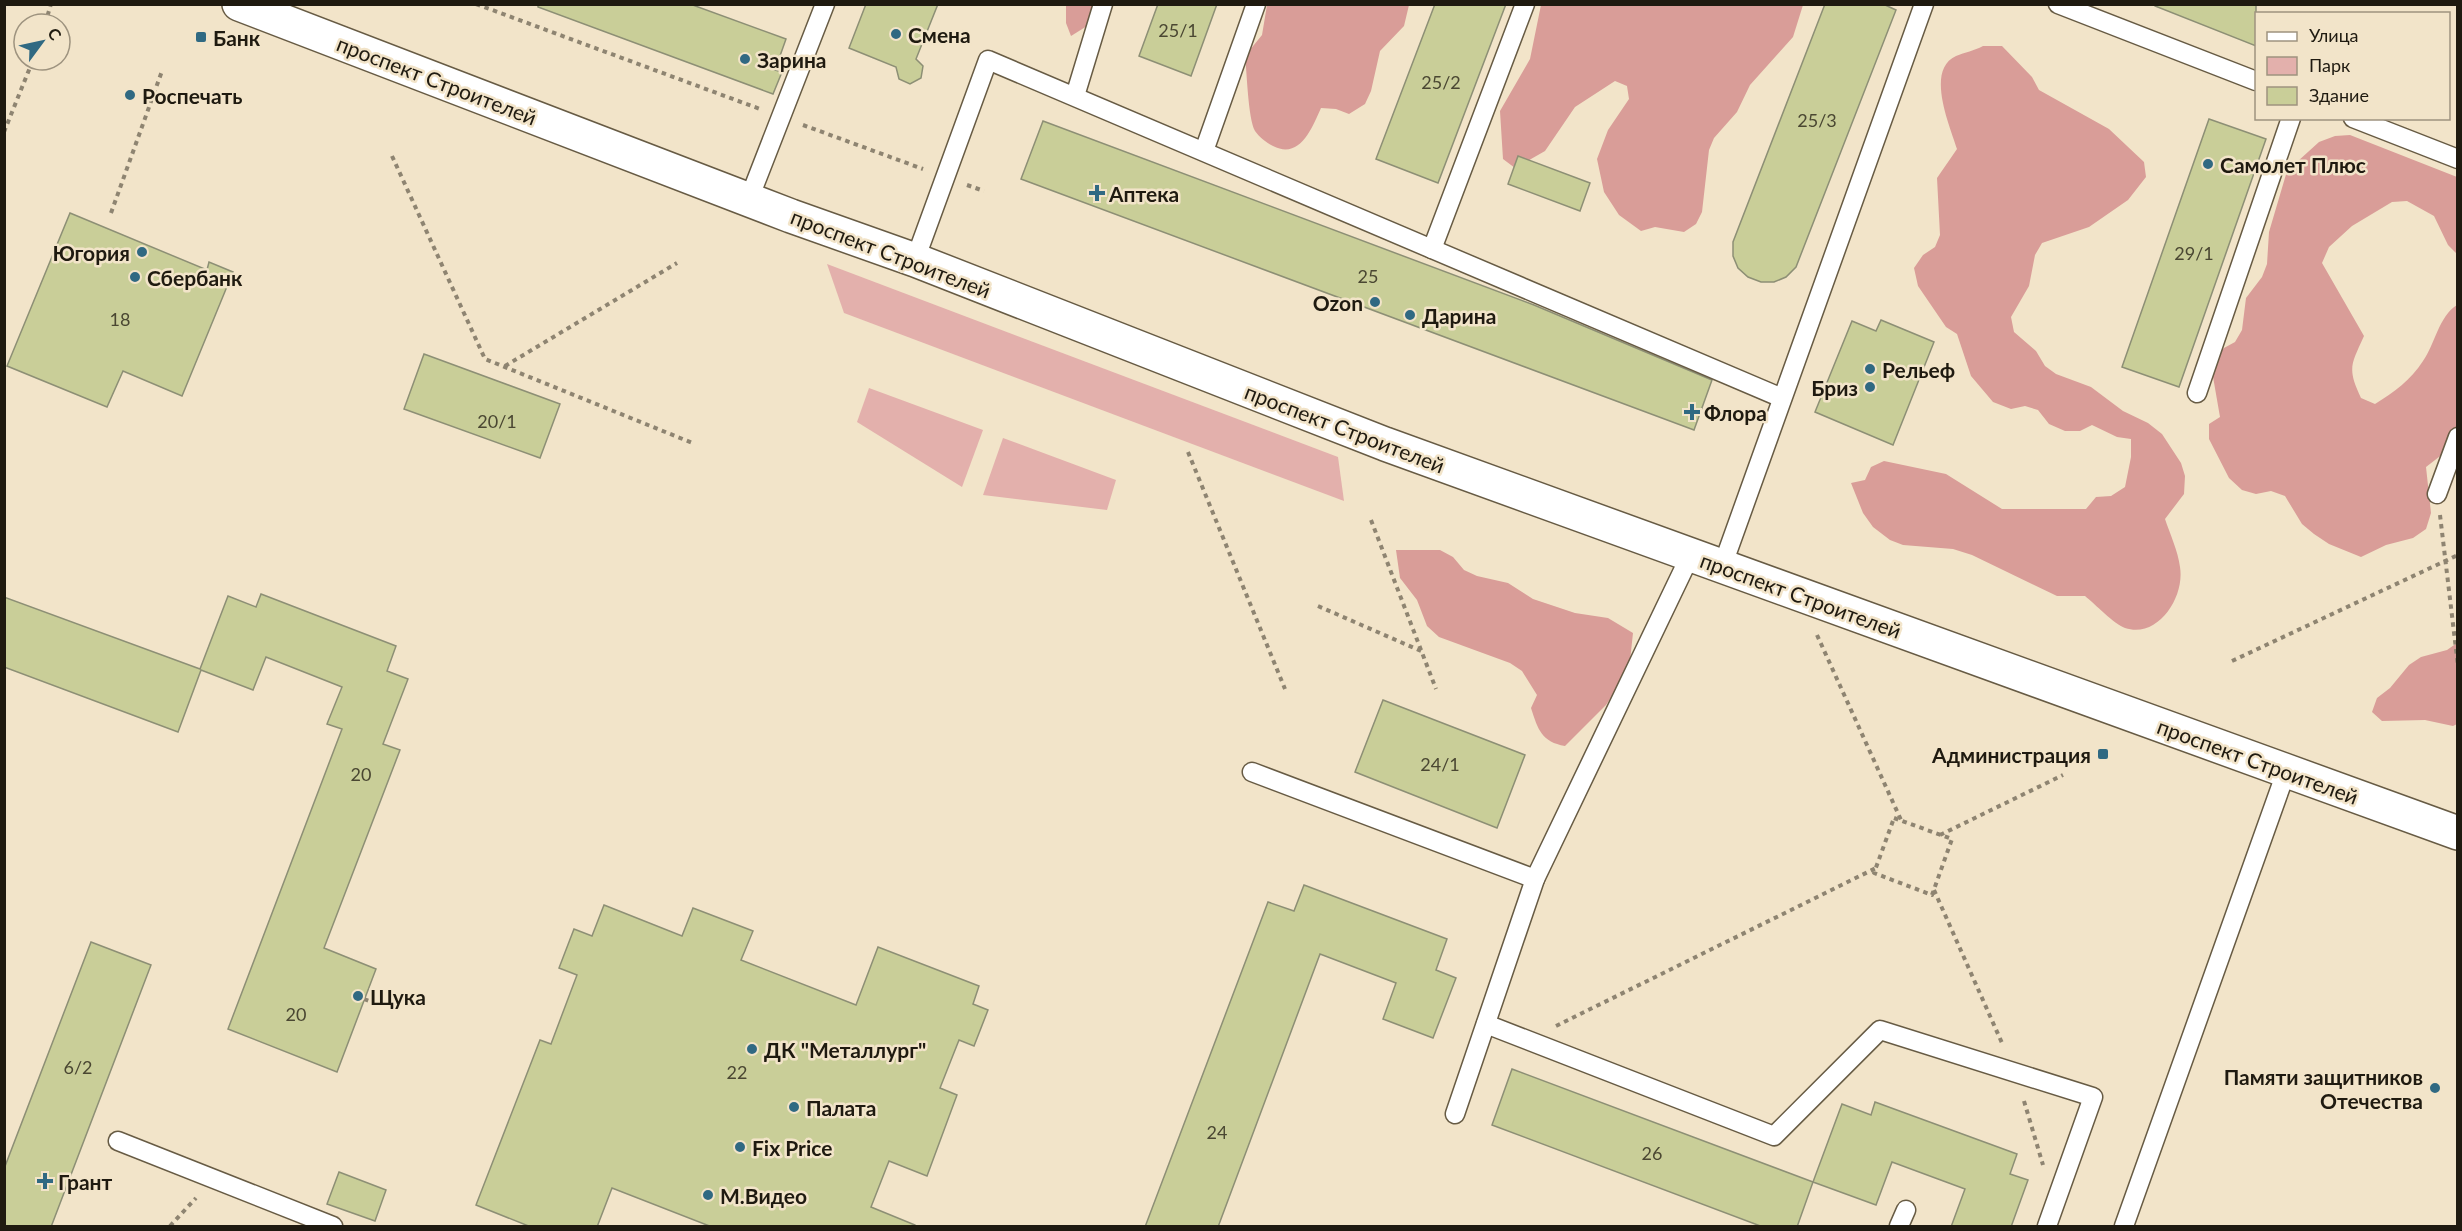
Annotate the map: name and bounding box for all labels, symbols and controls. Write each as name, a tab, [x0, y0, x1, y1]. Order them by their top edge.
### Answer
north arrow	[12, 12, 72, 72]
legend	[2255, 12, 2450, 120]
house number: 25/1	[1158, 19, 1198, 41]
place label: Смена	[908, 22, 971, 47]
text: С	[44, 24, 66, 44]
text: Улица	[2309, 24, 2359, 46]
place label: Банк	[213, 25, 261, 50]
marker: Смена	[889, 27, 903, 41]
marker: Банк	[194, 30, 208, 44]
street label: проспект Строителей	[334, 30, 540, 130]
place label: Зарина	[757, 47, 827, 72]
marker: Зарина	[738, 52, 752, 66]
text: Парк	[2309, 54, 2351, 76]
house number: 25/2	[1421, 71, 1461, 93]
place label: Роспечать	[142, 83, 242, 108]
text: Здание	[2309, 84, 2369, 106]
marker: Роспечать	[123, 88, 137, 102]
house number: 25/3	[1797, 109, 1837, 131]
place label: Самолет Плюс	[2220, 152, 2366, 177]
marker: Самолет Плюс	[2201, 157, 2215, 171]
place label: Аптека	[1108, 181, 1179, 206]
marker: Аптека	[1090, 186, 1104, 200]
street label: проспект Строителей	[788, 203, 994, 303]
place label: Югория	[52, 240, 130, 265]
house number: 29/1	[2174, 242, 2214, 264]
marker: Югория	[135, 245, 149, 259]
place label: Сбербанк	[147, 265, 243, 290]
house number: 25	[1358, 265, 1378, 287]
marker: Сбербанк	[128, 270, 142, 284]
place label: Ozon	[1313, 290, 1363, 315]
marker: Ozon	[1368, 295, 1382, 309]
place label: Дарина	[1422, 303, 1496, 328]
house number: 18	[110, 308, 130, 330]
marker: Дарина	[1403, 308, 1417, 322]
place label: Рельеф	[1882, 357, 1955, 382]
marker: Рельеф	[1863, 362, 1877, 376]
place label: Бриз	[1811, 375, 1858, 400]
street label: проспект Строителей	[1242, 378, 1448, 478]
marker: Бриз	[1863, 380, 1877, 394]
place label: Флора	[1704, 400, 1767, 425]
marker: Флора	[1685, 405, 1699, 419]
house number: 20/1	[477, 410, 517, 432]
street label: проспект Строителей	[1697, 547, 1905, 643]
street label: проспект Строителей	[2154, 713, 2362, 809]
place label: Администрация	[1931, 742, 2091, 767]
marker: Администрация	[2096, 747, 2110, 761]
house number: 24/1	[1420, 753, 1460, 775]
house number: 20	[351, 763, 371, 785]
place label: Щука	[370, 984, 426, 1009]
marker: Щука	[351, 989, 365, 1003]
house number: 20	[286, 1003, 306, 1025]
place label: ДК "Металлург"	[764, 1037, 926, 1062]
marker: ДК "Металлург"	[745, 1042, 759, 1056]
house number: 6/2	[63, 1056, 93, 1078]
house number: 22	[727, 1061, 747, 1083]
place label: Памяти защитников Отечества	[2224, 1064, 2423, 1113]
marker: Памяти защитников Отечества	[2428, 1081, 2442, 1095]
place label: Палата	[806, 1095, 876, 1120]
marker: Палата	[787, 1100, 801, 1114]
house number: 24	[1207, 1121, 1227, 1143]
place label: Fix Price	[752, 1135, 832, 1160]
marker: Fix Price	[733, 1140, 747, 1154]
house number: 26	[1642, 1142, 1662, 1164]
place label: Грант	[58, 1169, 113, 1194]
marker: Грант	[36, 1172, 54, 1190]
place label: М.Видео	[720, 1183, 807, 1208]
marker: М.Видео	[701, 1188, 715, 1202]

